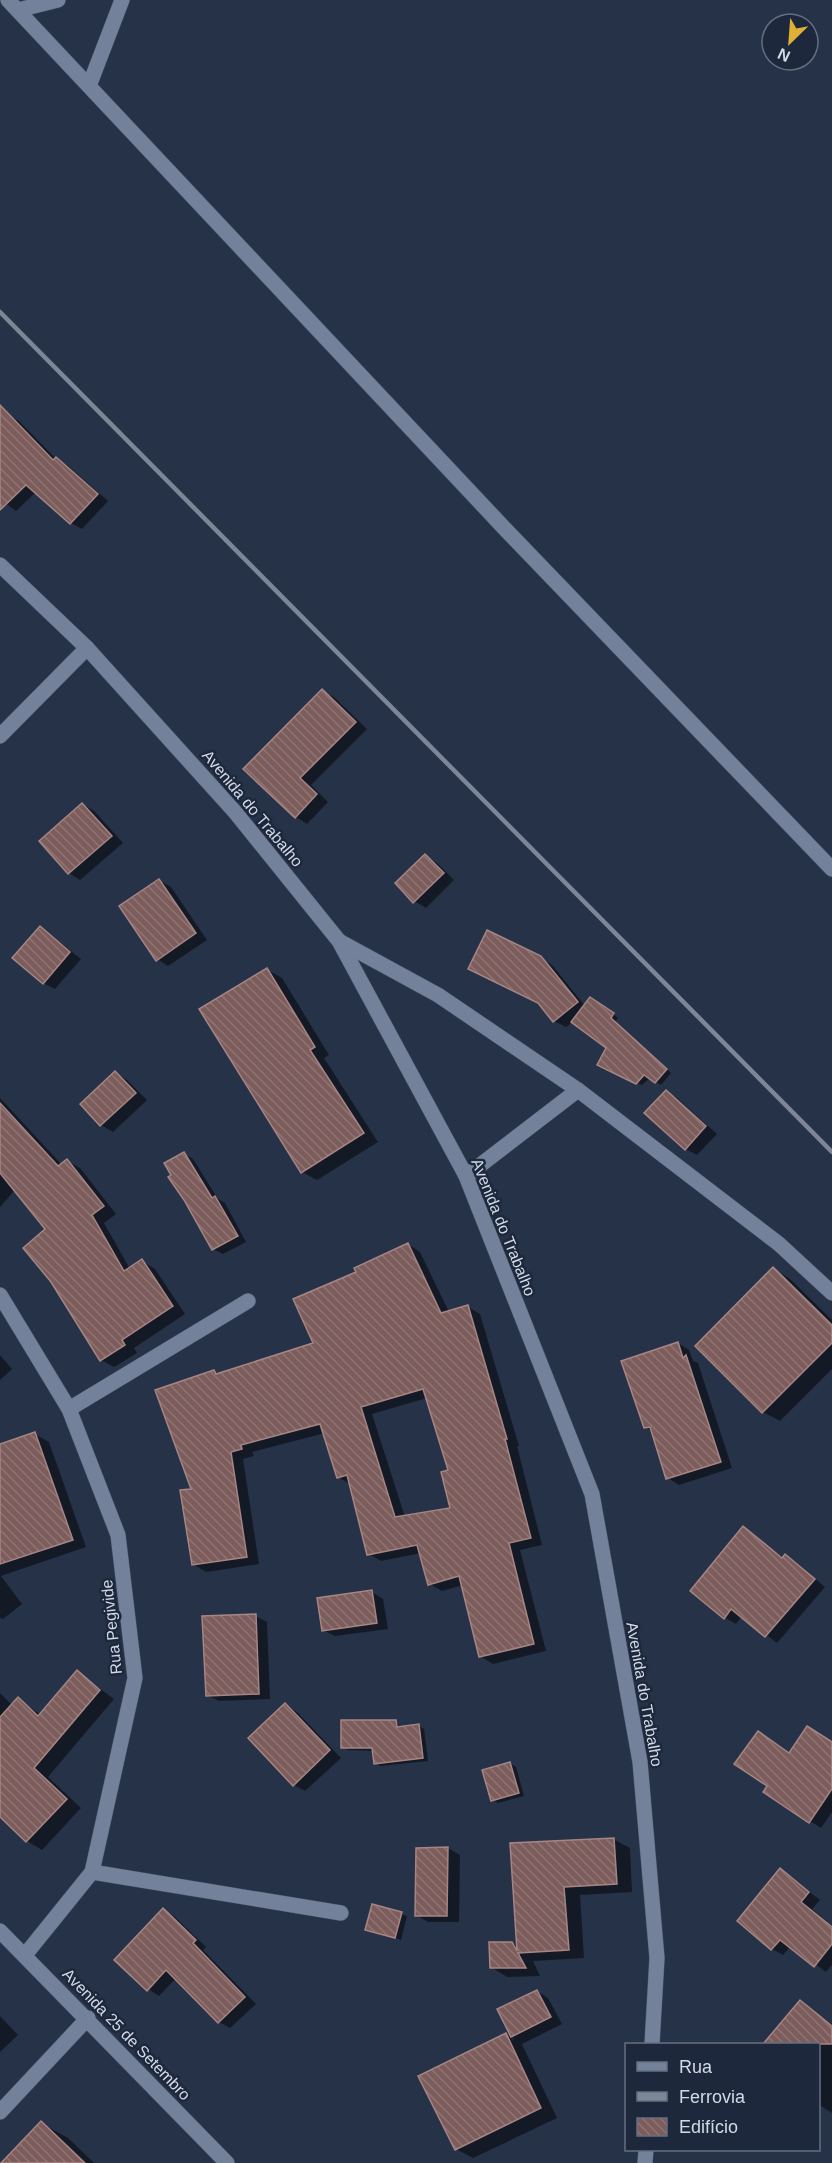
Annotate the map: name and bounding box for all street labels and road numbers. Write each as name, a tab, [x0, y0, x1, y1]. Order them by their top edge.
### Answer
street label: Avenida do Trabalho	[199, 747, 306, 870]
street label: Avenida do Trabalho	[468, 1156, 539, 1298]
street label: Rua Pegivide	[98, 1579, 125, 1675]
street label: Avenida do Trabalho	[623, 1620, 666, 1768]
street label: Avenida 25 de Setembro	[59, 1965, 194, 2104]

